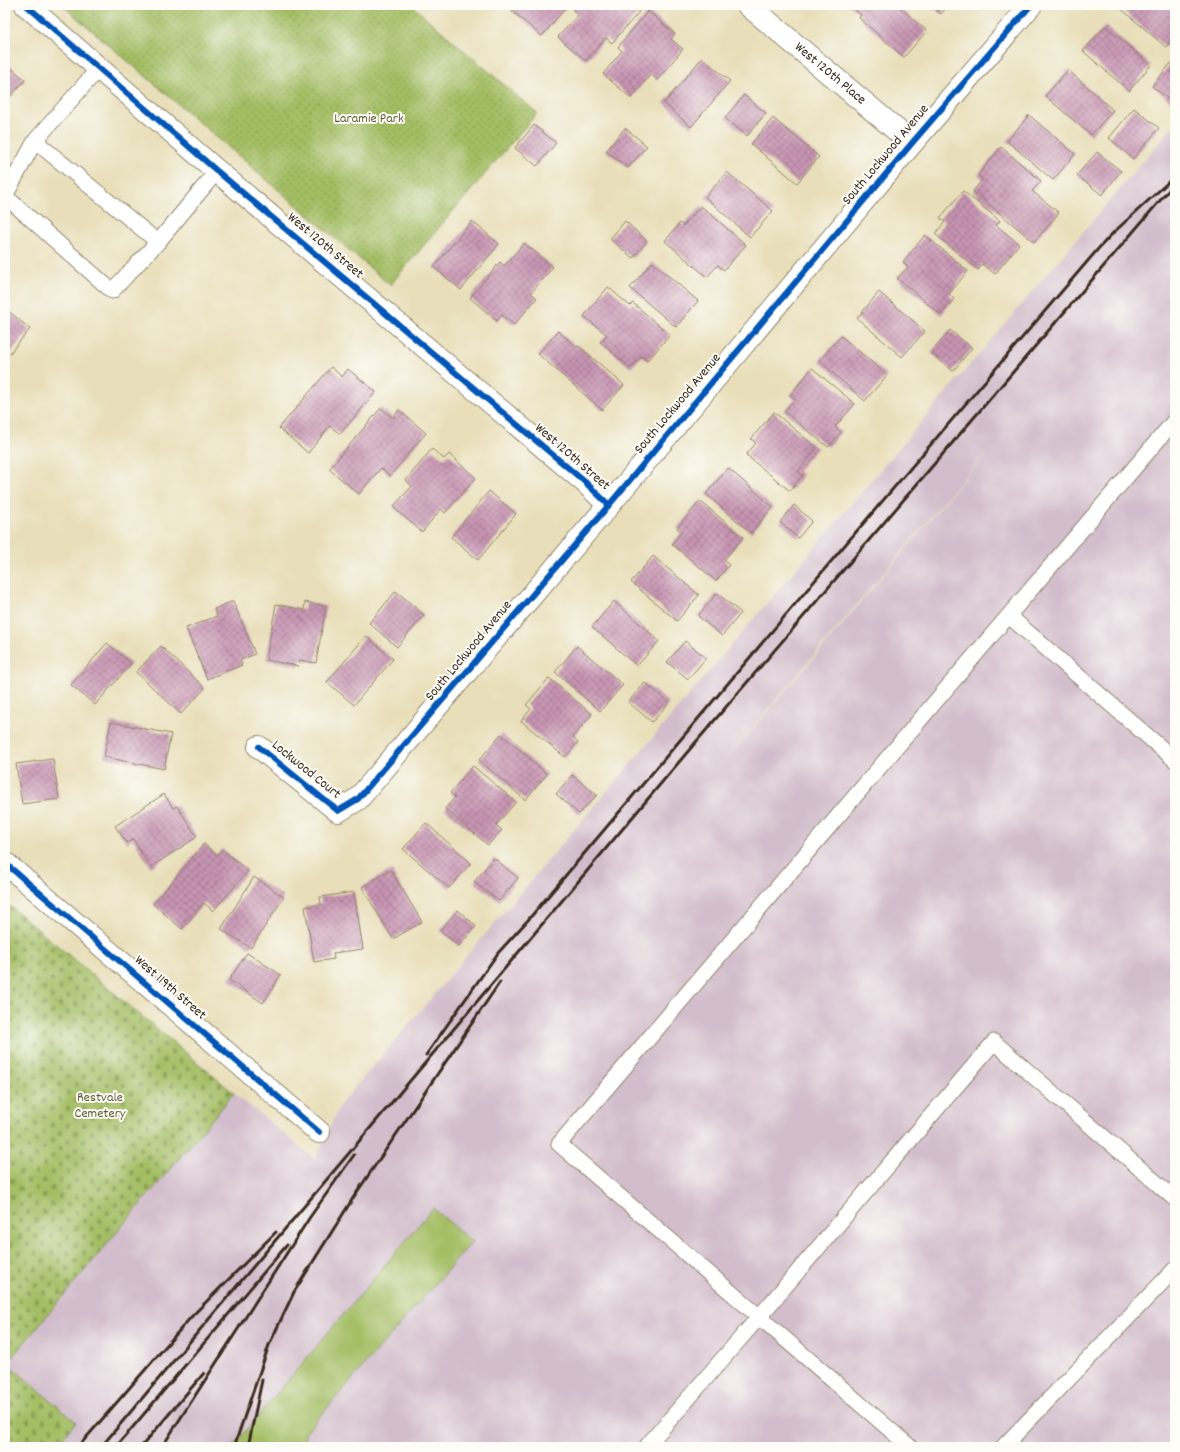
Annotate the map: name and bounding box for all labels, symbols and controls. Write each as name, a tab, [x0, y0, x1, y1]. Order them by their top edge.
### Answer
street label: West 120th Place	[790, 38, 870, 110]
street label: South Lockwood Avenue	[838, 100, 934, 210]
park label: Laramie Park	[334, 109, 404, 129]
street label: West 120th Street	[283, 208, 367, 284]
street label: South Lockwood Avenue	[630, 349, 726, 459]
street label: West 120th Street	[530, 419, 614, 495]
street label: South Lockwood Avenue	[421, 596, 517, 706]
street label: Lockwood Court	[267, 736, 345, 804]
street label: West 119th Street	[130, 951, 210, 1025]
park label: Restvale Cemetery	[74, 1088, 126, 1124]

